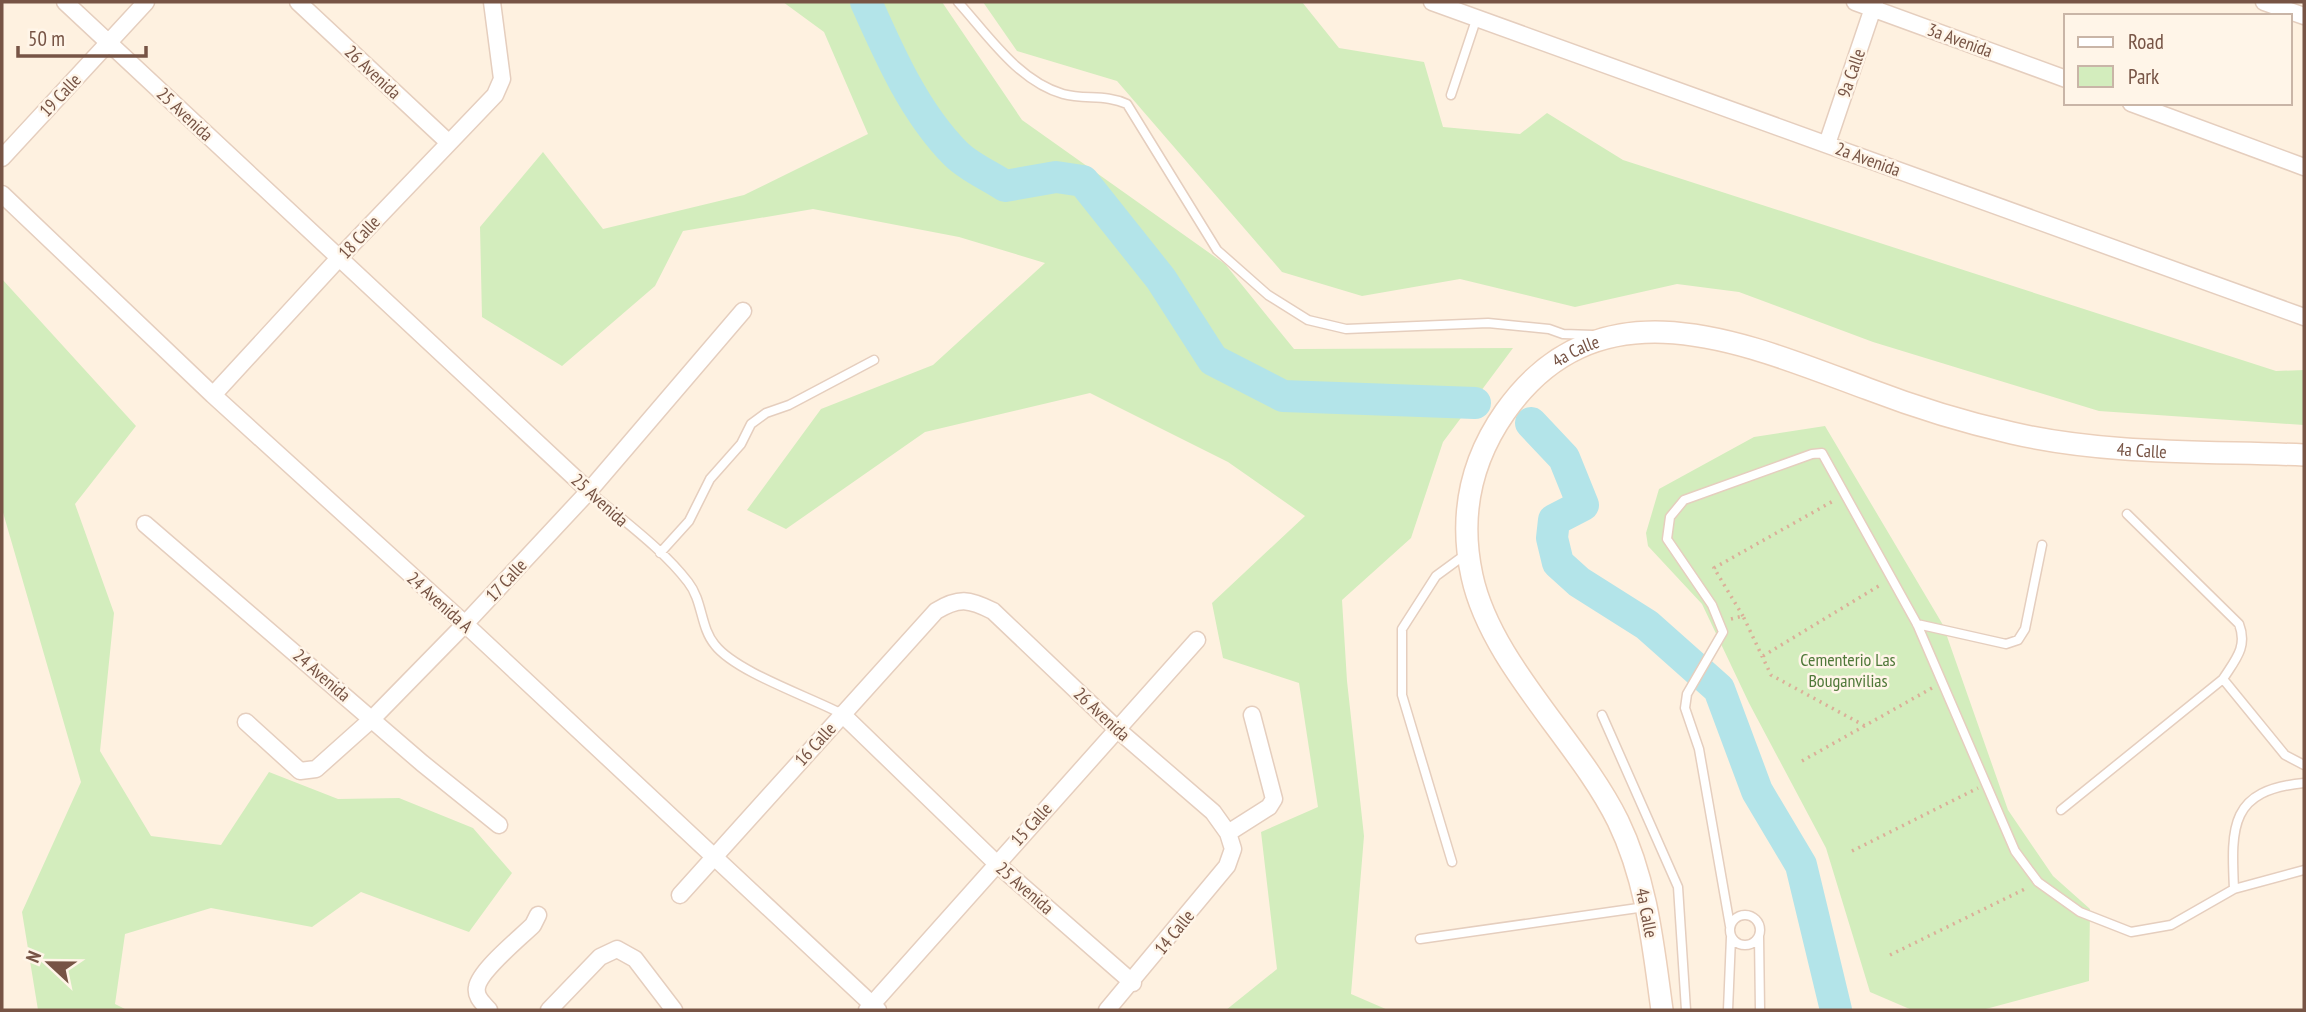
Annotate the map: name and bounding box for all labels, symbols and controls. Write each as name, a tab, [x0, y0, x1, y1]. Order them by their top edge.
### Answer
scale bar	[18, 14, 145, 58]
legend	[2064, 14, 2292, 105]
street label: 3a Avenida	[1924, 18, 1996, 62]
text: 50 m	[28, 25, 65, 52]
text: Road	[2128, 28, 2164, 55]
street label: 26 Avenida	[340, 40, 406, 104]
street label: 9a Calle	[1832, 46, 1870, 100]
text: Park	[2128, 63, 2159, 90]
street label: 19 Calle	[34, 68, 86, 122]
street label: 25 Avenida	[152, 82, 218, 146]
street label: 2a Avenida	[1832, 137, 1904, 181]
street label: 18 Calle	[333, 210, 385, 264]
street label: 4a Calle	[1547, 329, 1602, 372]
street label: 4a Calle	[2116, 437, 2167, 463]
street label: 25 Avenida	[567, 468, 633, 532]
street label: 17 Calle	[480, 554, 532, 606]
street label: 24 Avenida A	[402, 567, 478, 638]
street label: 24 Avenida	[289, 644, 355, 706]
park label: Cementerio Las Bouganvilias	[1800, 648, 1896, 692]
street label: 26 Avenida	[1069, 682, 1135, 746]
street label: 16 Calle	[789, 717, 841, 771]
street label: 15 Calle	[1005, 797, 1057, 851]
street label: 25 Avenida	[992, 857, 1058, 919]
street label: 4a Calle	[1631, 886, 1663, 940]
street label: 14 Calle	[1149, 905, 1199, 959]
north arrow	[14, 928, 84, 998]
text: N	[20, 947, 46, 966]

